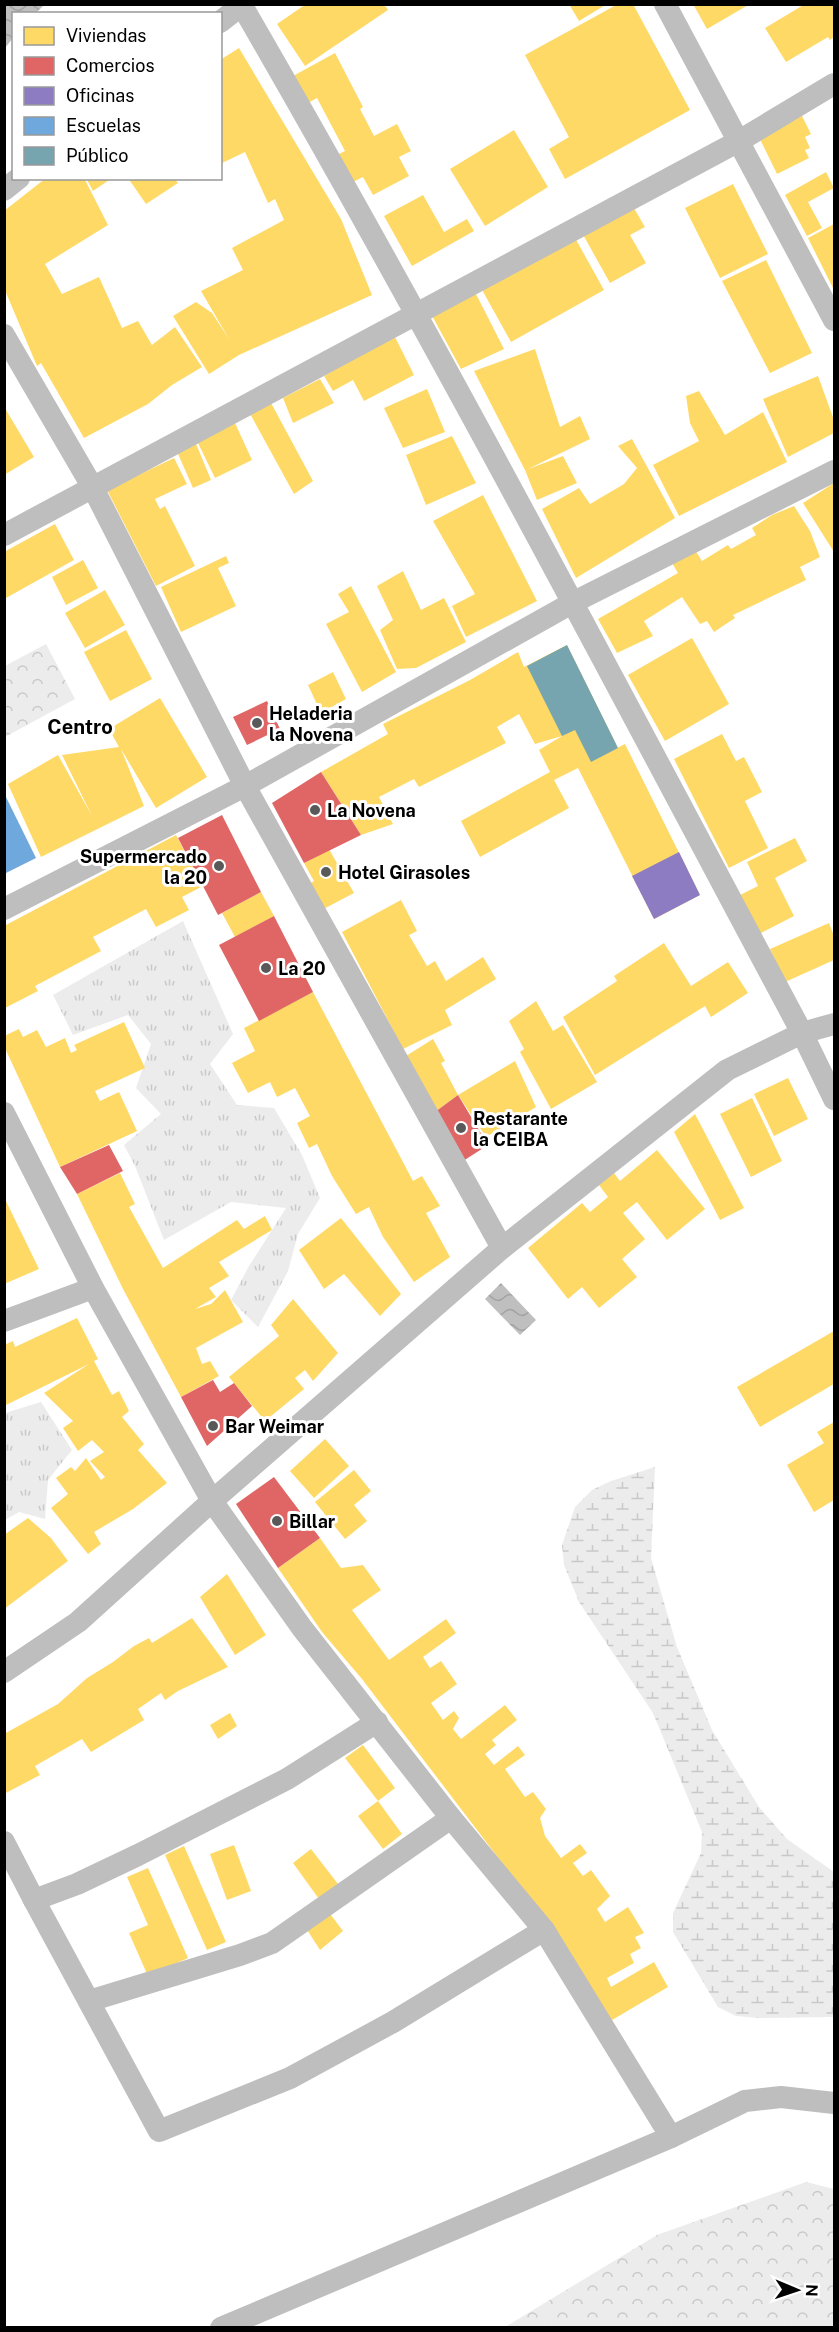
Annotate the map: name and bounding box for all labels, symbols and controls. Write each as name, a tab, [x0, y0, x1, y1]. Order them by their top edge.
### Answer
legend	[12, 12, 222, 180]
text: Viviendas	[66, 25, 146, 46]
text: Comercios	[66, 55, 155, 76]
text: Oficinas	[66, 85, 134, 106]
text: Escuelas	[66, 115, 141, 136]
text: Público	[66, 145, 128, 166]
place label: Heladeria la Novena	[269, 703, 353, 745]
district label: Centro	[47, 715, 113, 739]
marker: Heladeria la Novena	[250, 716, 264, 730]
place label: La Novena	[327, 800, 416, 821]
marker: La Novena	[308, 803, 322, 817]
place label: Supermercado la 20	[80, 846, 207, 888]
marker: Supermercado la 20	[212, 859, 226, 873]
place label: Hotel Girasoles	[338, 862, 470, 883]
marker: Hotel Girasoles	[319, 865, 333, 879]
place label: La 20	[278, 958, 326, 979]
marker: La 20	[259, 961, 273, 975]
place label: Restarante la CEIBA	[473, 1108, 568, 1150]
marker: Restarante la CEIBA	[454, 1121, 468, 1135]
place label: Bar Weimar	[225, 1416, 325, 1437]
marker: Bar Weimar	[206, 1419, 220, 1433]
place label: Billar	[289, 1511, 336, 1532]
marker: Billar	[270, 1514, 284, 1528]
north arrow	[767, 2260, 827, 2320]
text: N	[802, 2284, 821, 2297]

